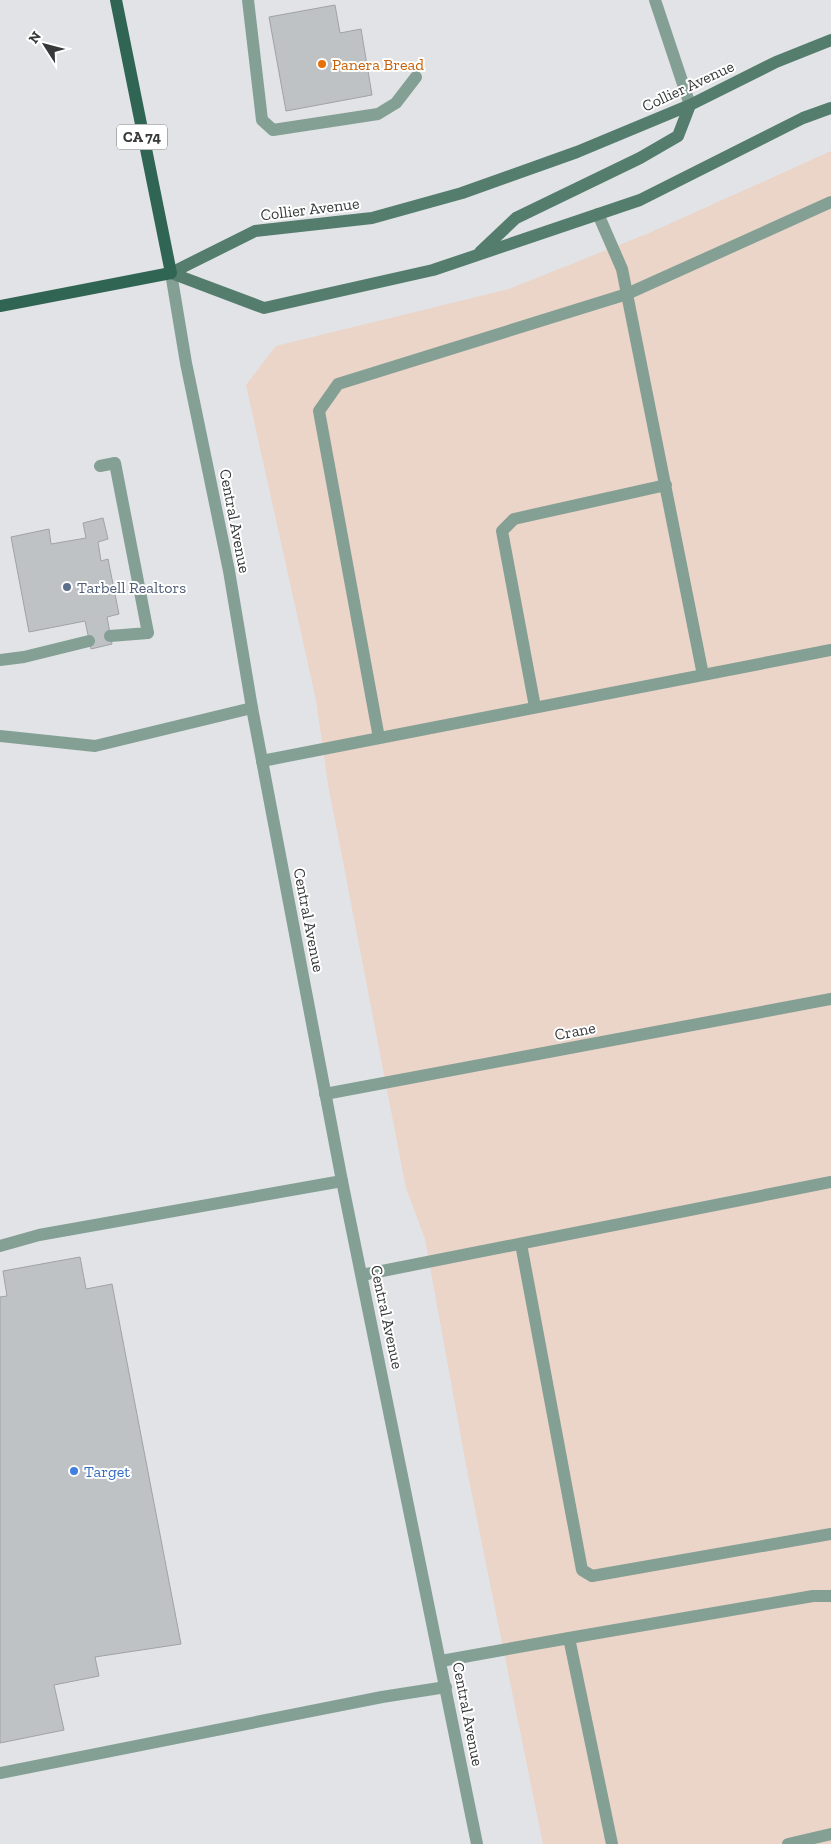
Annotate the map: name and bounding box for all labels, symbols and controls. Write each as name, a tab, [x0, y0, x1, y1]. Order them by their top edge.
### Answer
north arrow	[20, 20, 70, 70]
text: N	[25, 28, 45, 47]
place label: Panera Bread	[332, 55, 424, 74]
street label: Collier Avenue	[639, 56, 737, 116]
marker: Panera Bread	[316, 58, 328, 70]
road number: CA 74	[117, 124, 167, 150]
street label: Collier Avenue	[260, 194, 360, 224]
street label: Central Avenue	[216, 467, 254, 575]
place label: Tarbell Realtors	[77, 578, 186, 597]
marker: Tarbell Realtors	[61, 581, 73, 593]
street label: Central Avenue	[290, 866, 328, 974]
street label: Crane	[553, 1018, 597, 1044]
street label: Central Avenue	[367, 1263, 407, 1371]
place label: Target	[84, 1462, 130, 1481]
marker: Target	[68, 1465, 80, 1477]
street label: Central Avenue	[449, 1660, 487, 1768]

